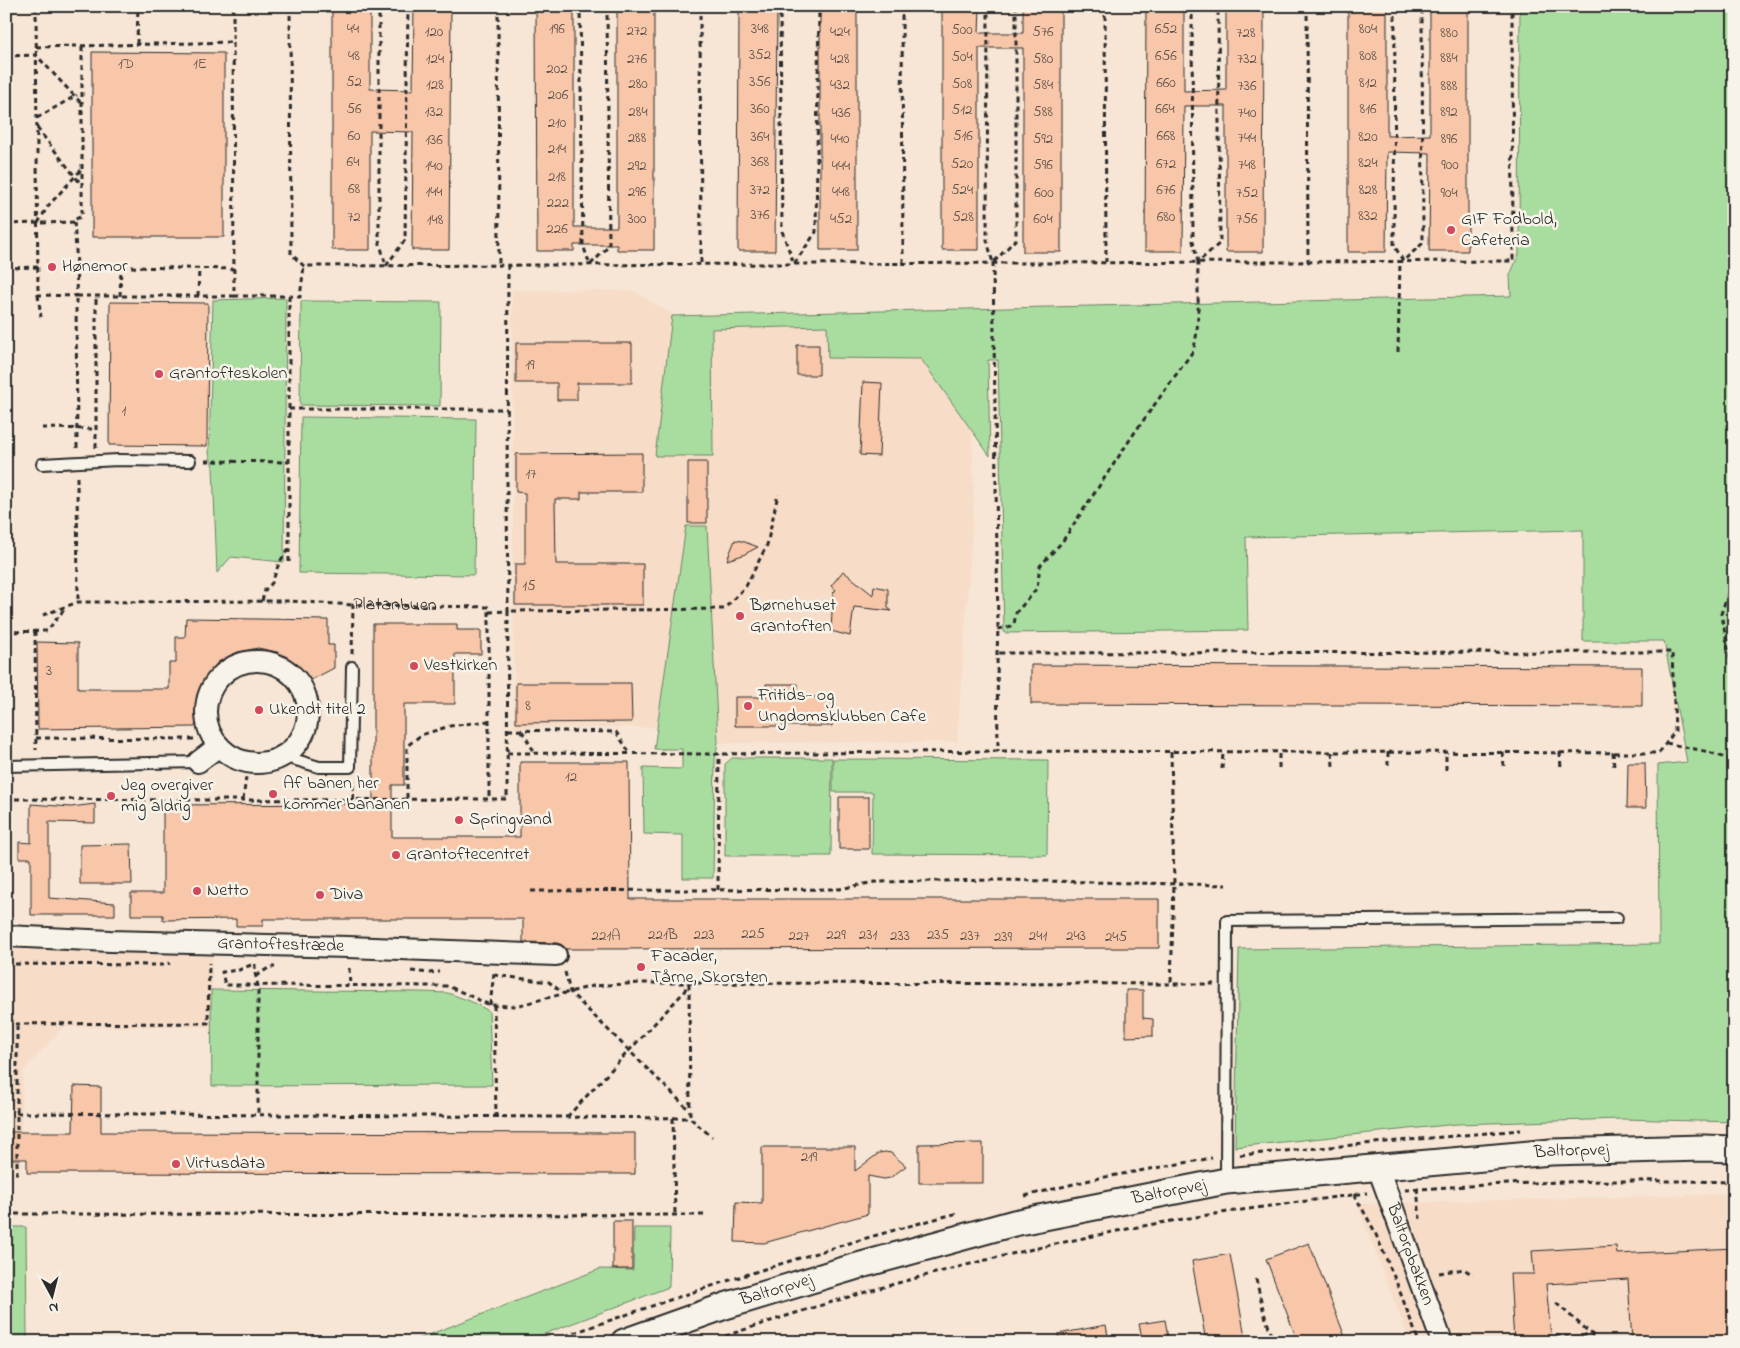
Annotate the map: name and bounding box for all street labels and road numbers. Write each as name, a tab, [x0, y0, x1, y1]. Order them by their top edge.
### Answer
street label: Platanbuen	[353, 592, 437, 619]
street label: Grantoftestræde	[217, 931, 346, 960]
street label: Baltorpvej	[1532, 1137, 1610, 1167]
street label: Baltorpvej	[1129, 1172, 1209, 1213]
street label: Baltorpbakken	[1379, 1199, 1441, 1309]
street label: Baltorpvej	[736, 1267, 816, 1314]

